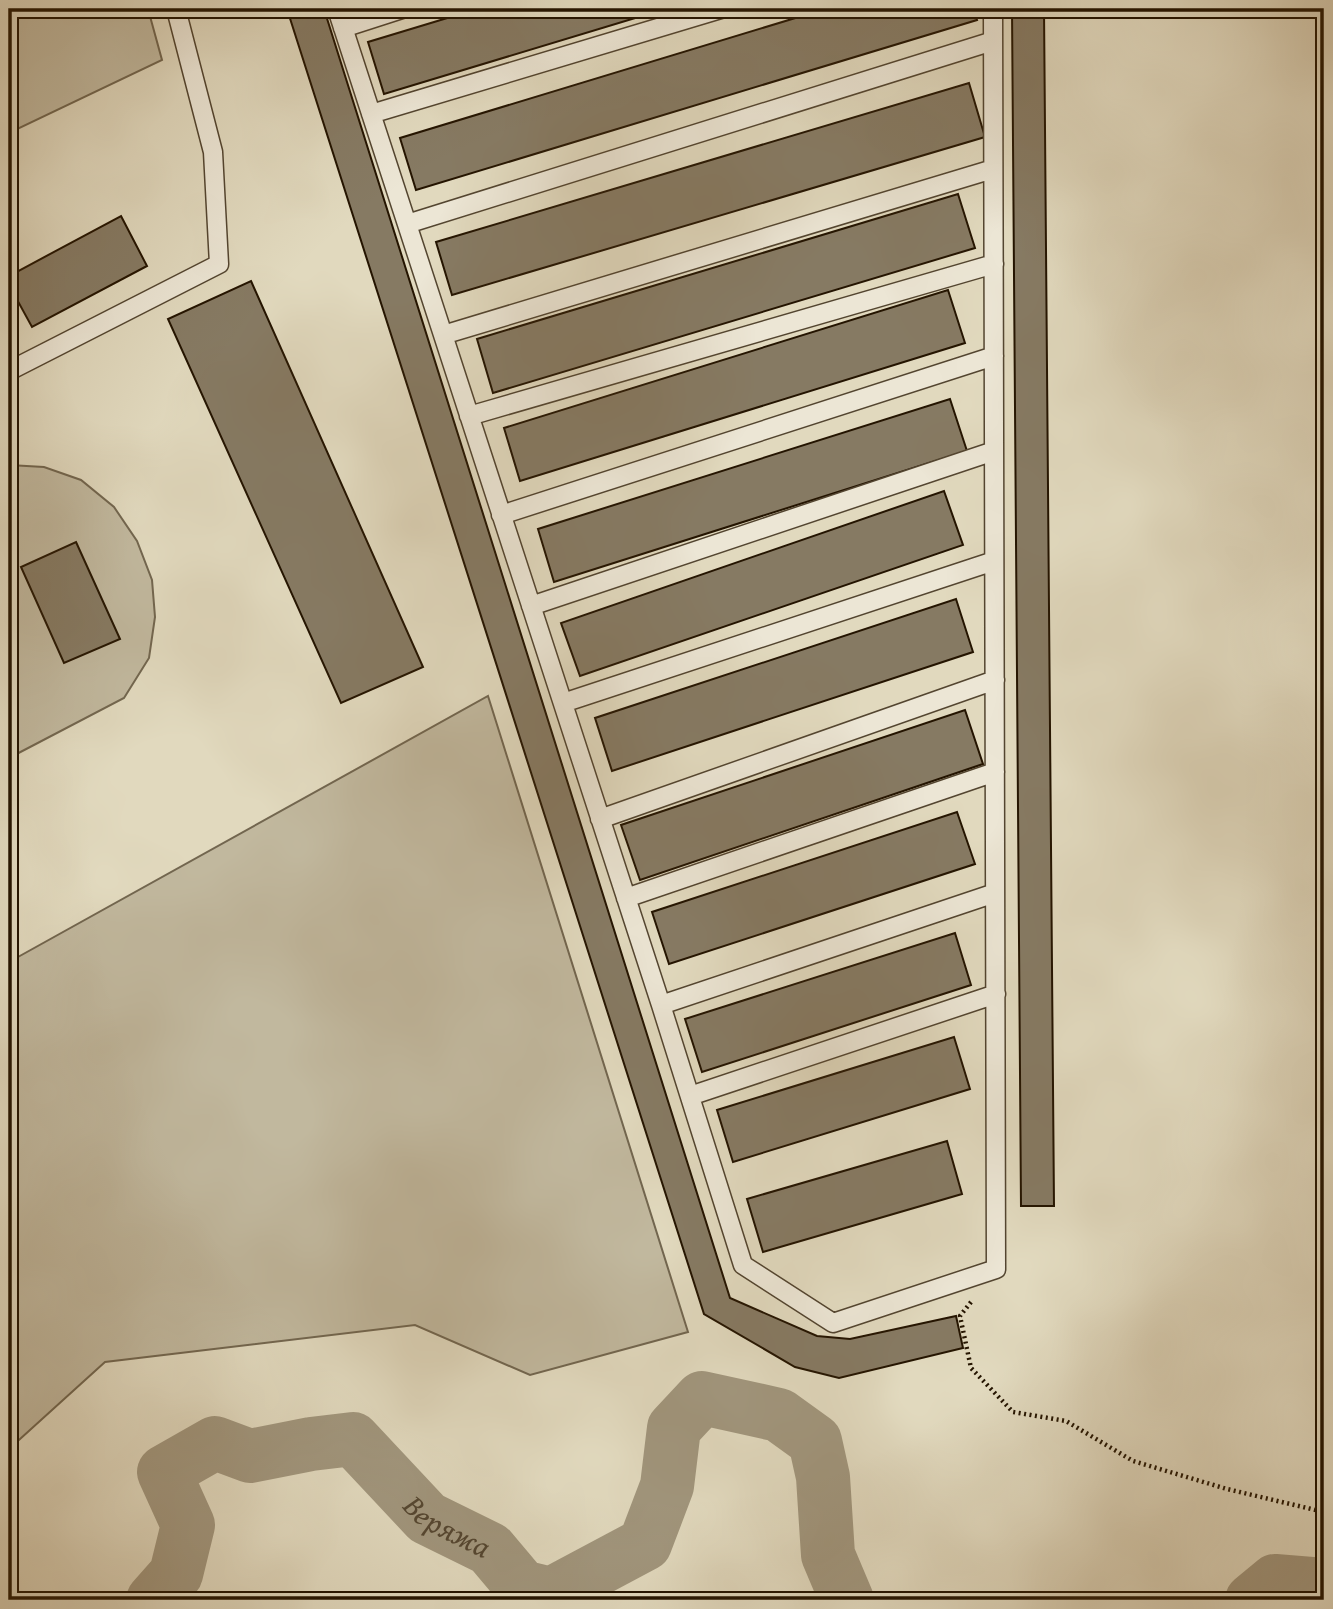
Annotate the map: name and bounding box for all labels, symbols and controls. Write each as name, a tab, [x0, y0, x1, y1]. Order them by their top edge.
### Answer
water label: Веряжа	[393, 1484, 499, 1568]

